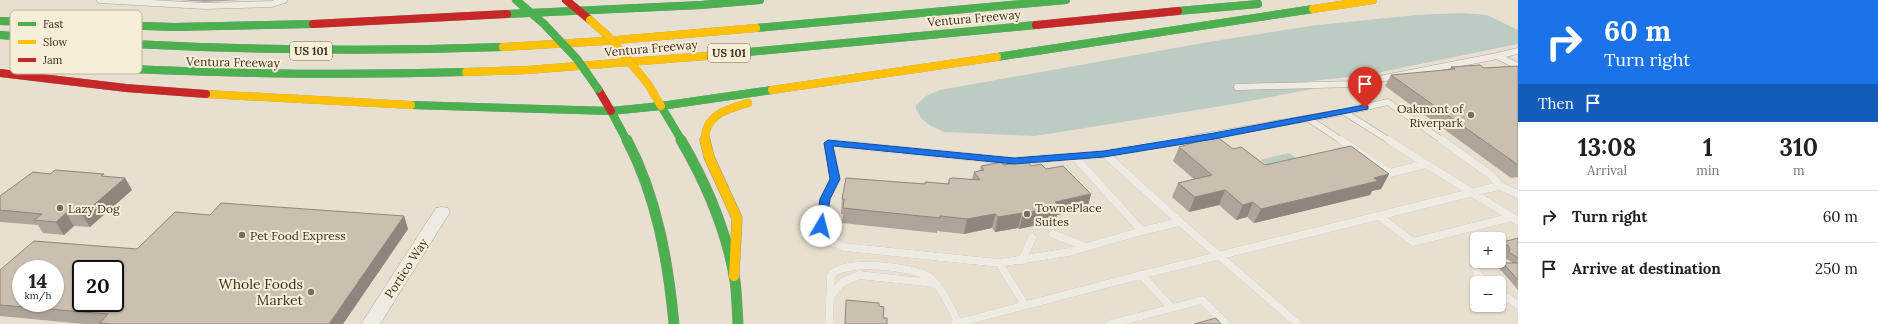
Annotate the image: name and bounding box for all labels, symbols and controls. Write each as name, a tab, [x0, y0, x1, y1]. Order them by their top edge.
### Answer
street label: Ventura Freeway	[926, 6, 1022, 30]
legend	[10, 10, 142, 74]
text: 60 m	[1604, 13, 1671, 49]
icon: right	[1538, 16, 1590, 68]
text: Fast	[43, 17, 64, 31]
text: Slow	[43, 35, 68, 49]
street label: Ventura Freeway	[603, 36, 699, 60]
road number: US 101	[290, 42, 332, 60]
road number: US 101	[708, 44, 750, 62]
text: Turn right	[1604, 48, 1690, 71]
text: Jam	[42, 53, 63, 67]
street label: Ventura Freeway	[185, 54, 281, 70]
pin	[1348, 67, 1382, 108]
icon: arrive	[1354, 73, 1376, 95]
icon: arrive	[1582, 92, 1604, 114]
text: Then	[1538, 94, 1574, 113]
place label: Oakmont of Riverpark	[1397, 101, 1464, 130]
marker: Oakmont of Riverpark	[1466, 110, 1476, 120]
text: 13:08	[1578, 132, 1636, 163]
text: 1	[1703, 132, 1713, 163]
text: 310	[1780, 132, 1818, 163]
text: Arrival	[1587, 162, 1627, 179]
text: min	[1696, 162, 1719, 179]
text: m	[1793, 162, 1805, 179]
place label: TownePlace Suites	[1035, 200, 1102, 229]
place label: Lazy Dog	[68, 201, 120, 216]
marker: Lazy Dog	[55, 203, 65, 213]
position arrow	[800, 205, 842, 247]
icon: right	[1538, 206, 1560, 228]
text: Turn right	[1572, 207, 1648, 226]
text: 60 m	[1823, 207, 1858, 226]
marker: TownePlace Suites	[1022, 209, 1032, 219]
place label: Pet Food Express	[250, 228, 346, 243]
marker: Pet Food Express	[237, 230, 247, 240]
map controls	[1470, 232, 1506, 312]
button: +	[1470, 232, 1506, 268]
street label: Portico Way	[381, 235, 431, 301]
icon: arrive	[1538, 258, 1560, 280]
text: Arrive at destination	[1572, 259, 1721, 278]
text: 250 m	[1815, 259, 1858, 278]
speed limit sign: 20	[72, 260, 124, 312]
text: 14	[28, 268, 48, 293]
place label: Whole Foods Market	[218, 275, 304, 309]
button: −	[1470, 276, 1506, 312]
marker: Whole Foods Market	[306, 287, 316, 297]
text: km/h	[24, 289, 52, 302]

